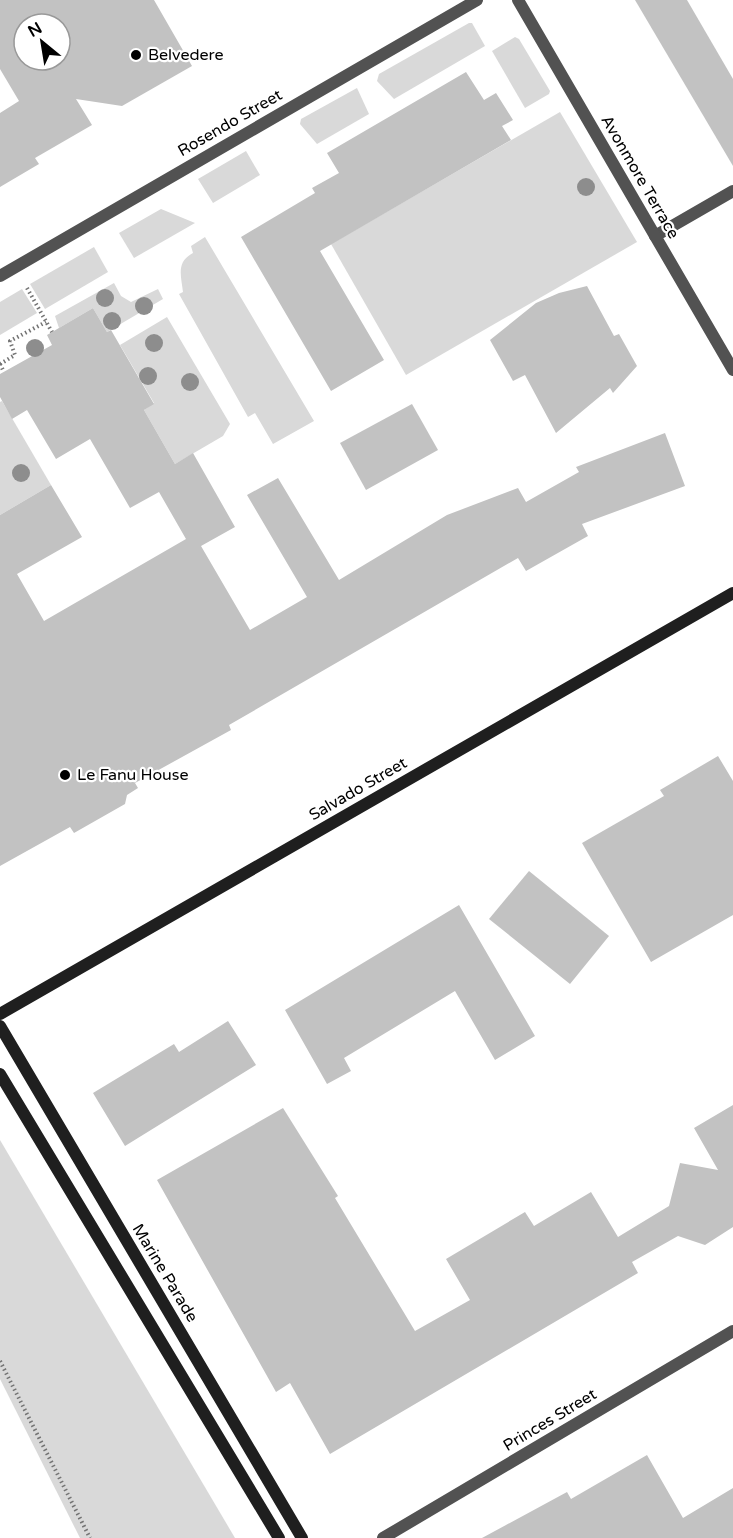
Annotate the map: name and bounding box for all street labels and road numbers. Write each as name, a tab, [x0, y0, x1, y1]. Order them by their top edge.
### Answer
street label: Rosendo Street	[174, 85, 286, 161]
street label: Avonmore Terrace	[597, 112, 683, 242]
street label: Salvado Street	[305, 753, 411, 825]
street label: Marine Parade	[128, 1220, 202, 1326]
street label: Princes Street	[500, 1384, 600, 1456]

